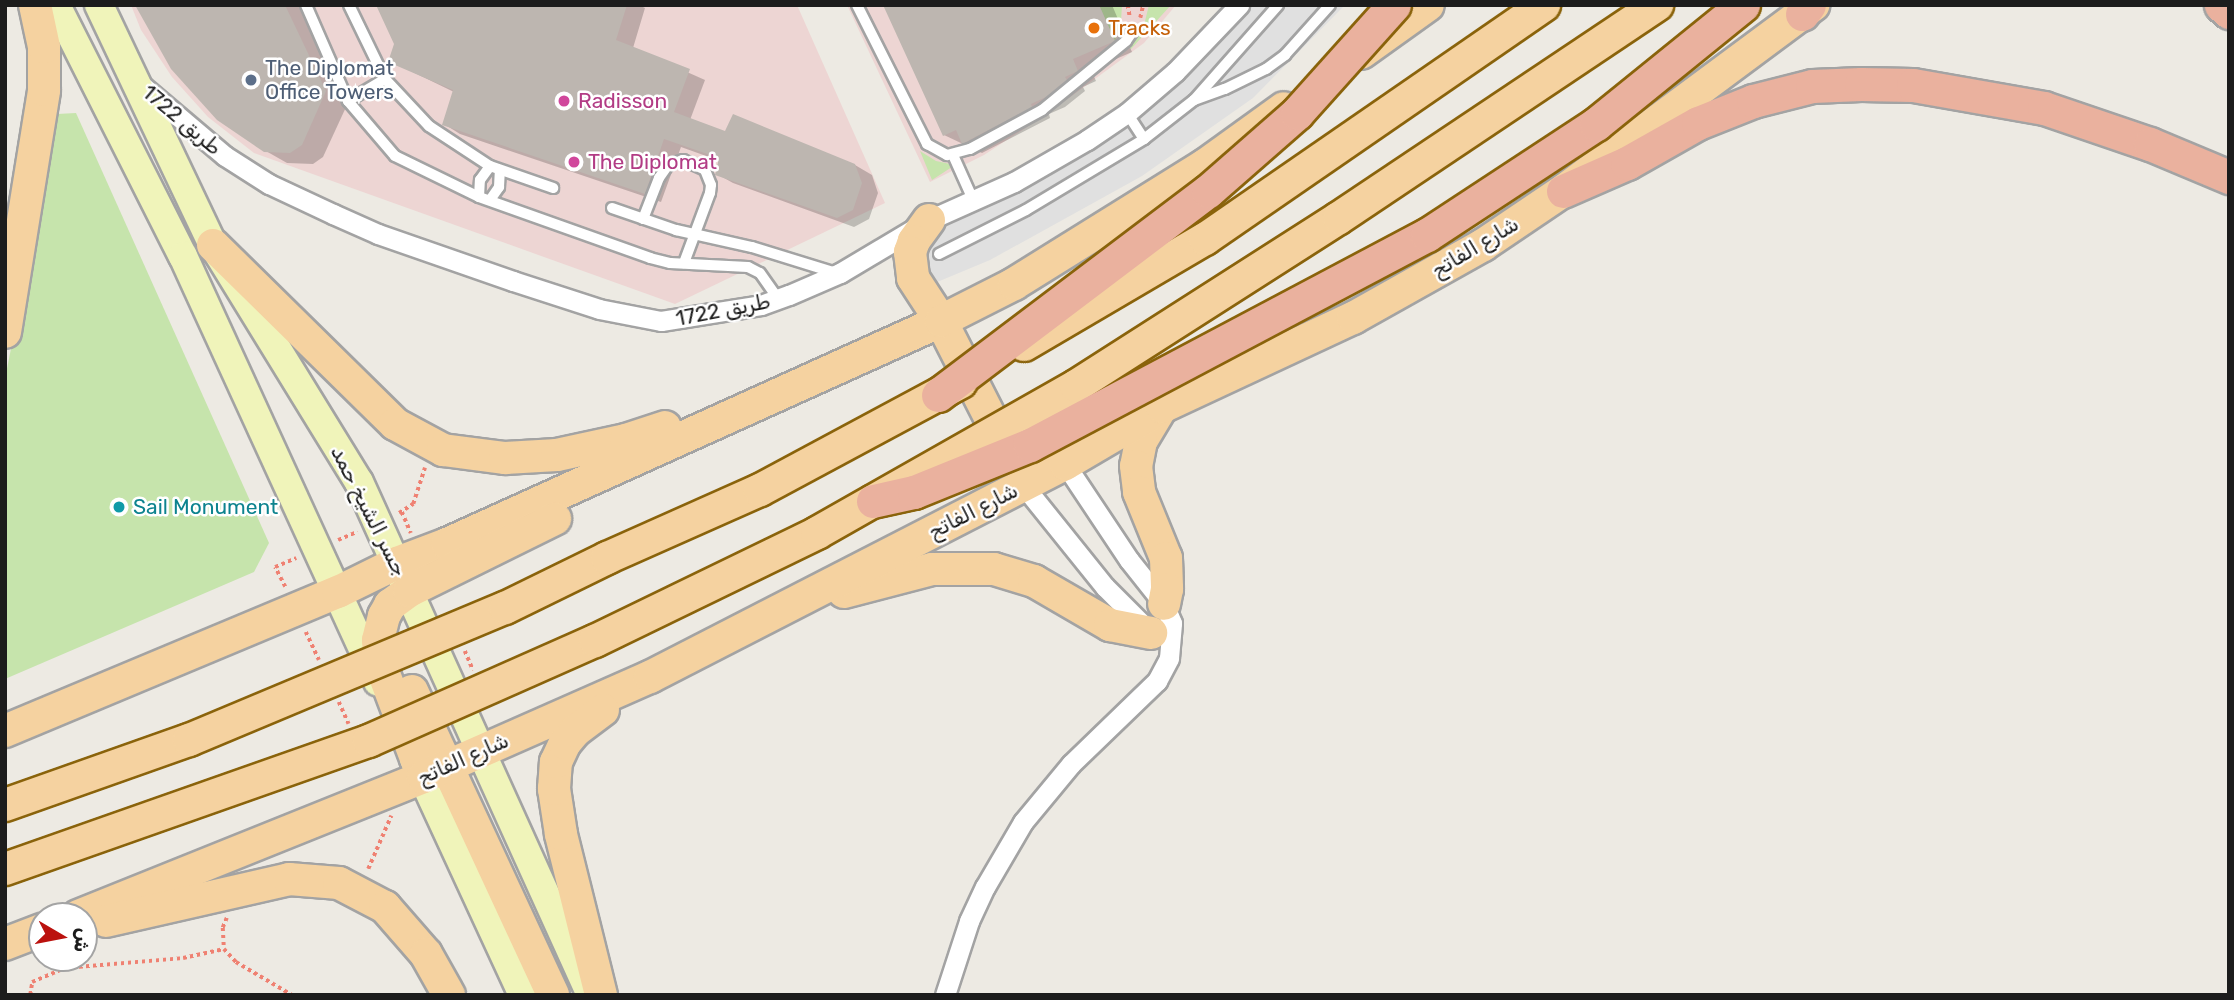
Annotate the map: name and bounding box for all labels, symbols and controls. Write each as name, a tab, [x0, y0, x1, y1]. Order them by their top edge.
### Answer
place label: Tracks	[1108, 15, 1171, 41]
marker: Tracks	[1086, 20, 1102, 36]
place label: The Diplomat Office Towers	[265, 55, 395, 105]
marker: The Diplomat Office Towers	[243, 72, 259, 88]
street label: طريق 1722	[137, 80, 227, 160]
place label: Radisson	[578, 88, 667, 114]
marker: Radisson	[556, 93, 572, 109]
place label: The Diplomat	[588, 149, 717, 175]
marker: The Diplomat	[566, 154, 582, 170]
street label: شارع الفاتح	[1427, 211, 1523, 283]
street label: طريق 1722	[674, 288, 772, 332]
street label: جسر الشيخ حمد	[325, 441, 413, 581]
street label: شارع الفاتح	[924, 478, 1022, 544]
place label: Sail Monument	[133, 494, 278, 520]
marker: Sail Monument	[111, 499, 127, 515]
street label: شارع الفاتح	[414, 728, 512, 790]
north arrow	[28, 902, 98, 972]
text: ش	[69, 927, 96, 954]

